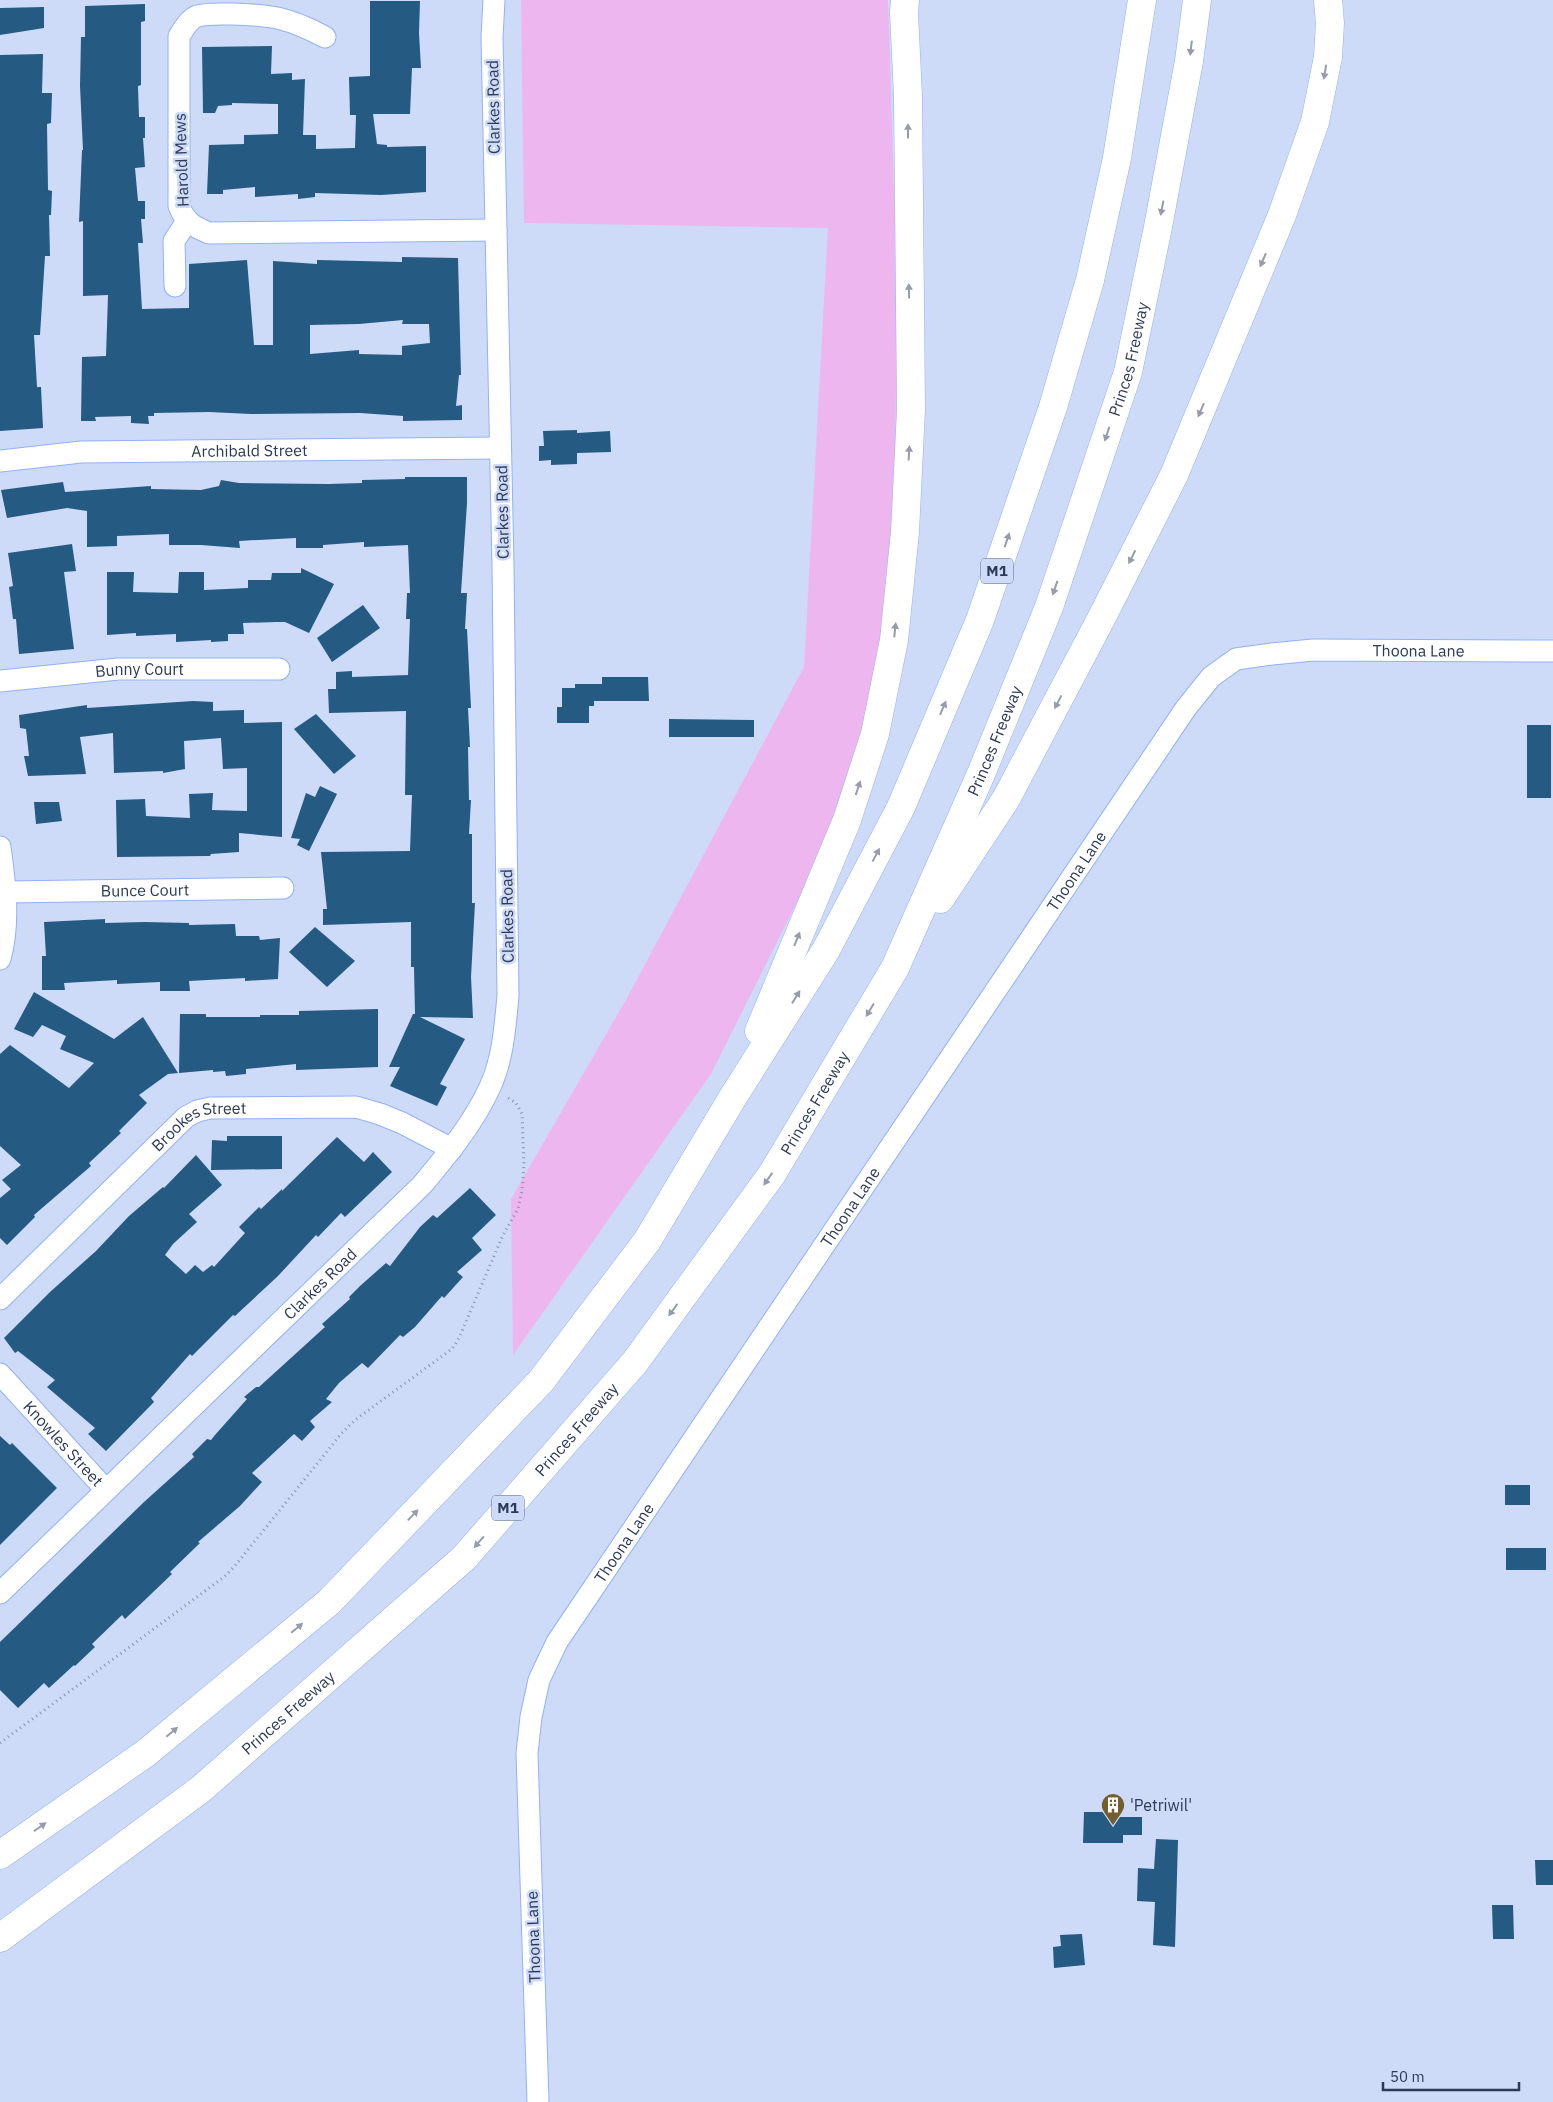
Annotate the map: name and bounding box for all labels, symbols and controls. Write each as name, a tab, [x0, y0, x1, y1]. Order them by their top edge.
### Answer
one-way arrow	[1187, 41, 1195, 57]
street label: Clarkes Road	[482, 60, 504, 154]
one-way arrow	[1321, 64, 1329, 80]
street label: Harold Mews	[169, 113, 193, 207]
one-way arrow	[904, 123, 912, 139]
one-way arrow	[1157, 201, 1165, 217]
one-way arrow	[1259, 253, 1267, 267]
one-way arrow	[905, 283, 913, 299]
street label: Princes Freeway	[1104, 300, 1152, 419]
one-way arrow	[1197, 403, 1205, 418]
one-way arrow	[1103, 427, 1111, 442]
street label: Archibald Street	[191, 440, 308, 461]
one-way arrow	[905, 445, 913, 461]
street label: Clarkes Road	[491, 465, 513, 559]
one-way arrow	[1004, 532, 1012, 547]
one-way arrow	[1128, 550, 1137, 565]
road number: M1	[981, 558, 1013, 584]
one-way arrow	[1051, 581, 1059, 596]
one-way arrow	[891, 622, 899, 638]
street label: Thoona Lane	[1372, 640, 1465, 661]
street label: Bunny Court	[94, 659, 184, 681]
street label: Princes Freeway	[963, 683, 1026, 799]
one-way arrow	[1054, 694, 1062, 709]
one-way arrow	[940, 701, 948, 715]
one-way arrow	[854, 780, 862, 795]
street label: Thoona Lane	[1042, 827, 1110, 915]
one-way arrow	[872, 848, 880, 863]
street label: Clarkes Road	[496, 869, 518, 963]
street label: Bunce Court	[100, 879, 189, 901]
one-way arrow	[793, 931, 801, 946]
one-way arrow	[791, 990, 801, 1003]
one-way arrow	[866, 1003, 875, 1016]
street label: Princes Freeway	[776, 1047, 853, 1158]
street label: Brookes Street	[147, 1098, 246, 1155]
street label: Thoona Lane	[816, 1163, 884, 1251]
one-way arrow	[763, 1172, 773, 1186]
street label: Clarkes Road	[279, 1244, 361, 1324]
one-way arrow	[667, 1303, 678, 1316]
street label: Princes Freeway	[530, 1379, 622, 1480]
street label: Knowles Street	[19, 1396, 108, 1490]
road number: M1	[492, 1496, 524, 1520]
street label: Thoona Lane	[590, 1499, 658, 1586]
one-way arrow	[406, 1509, 418, 1521]
one-way arrow	[473, 1535, 484, 1548]
one-way arrow	[290, 1623, 303, 1634]
street label: Princes Freeway	[237, 1666, 339, 1759]
one-way arrow	[165, 1726, 177, 1738]
building icon: 'Petriwil'	[1100, 1792, 1126, 1826]
place label: 'Petriwil'	[1130, 1795, 1192, 1815]
one-way arrow	[33, 1822, 47, 1832]
street label: Thoona Lane	[521, 1890, 545, 1983]
scale bar	[1383, 2060, 1519, 2092]
text: 50 m	[1390, 2067, 1425, 2086]

